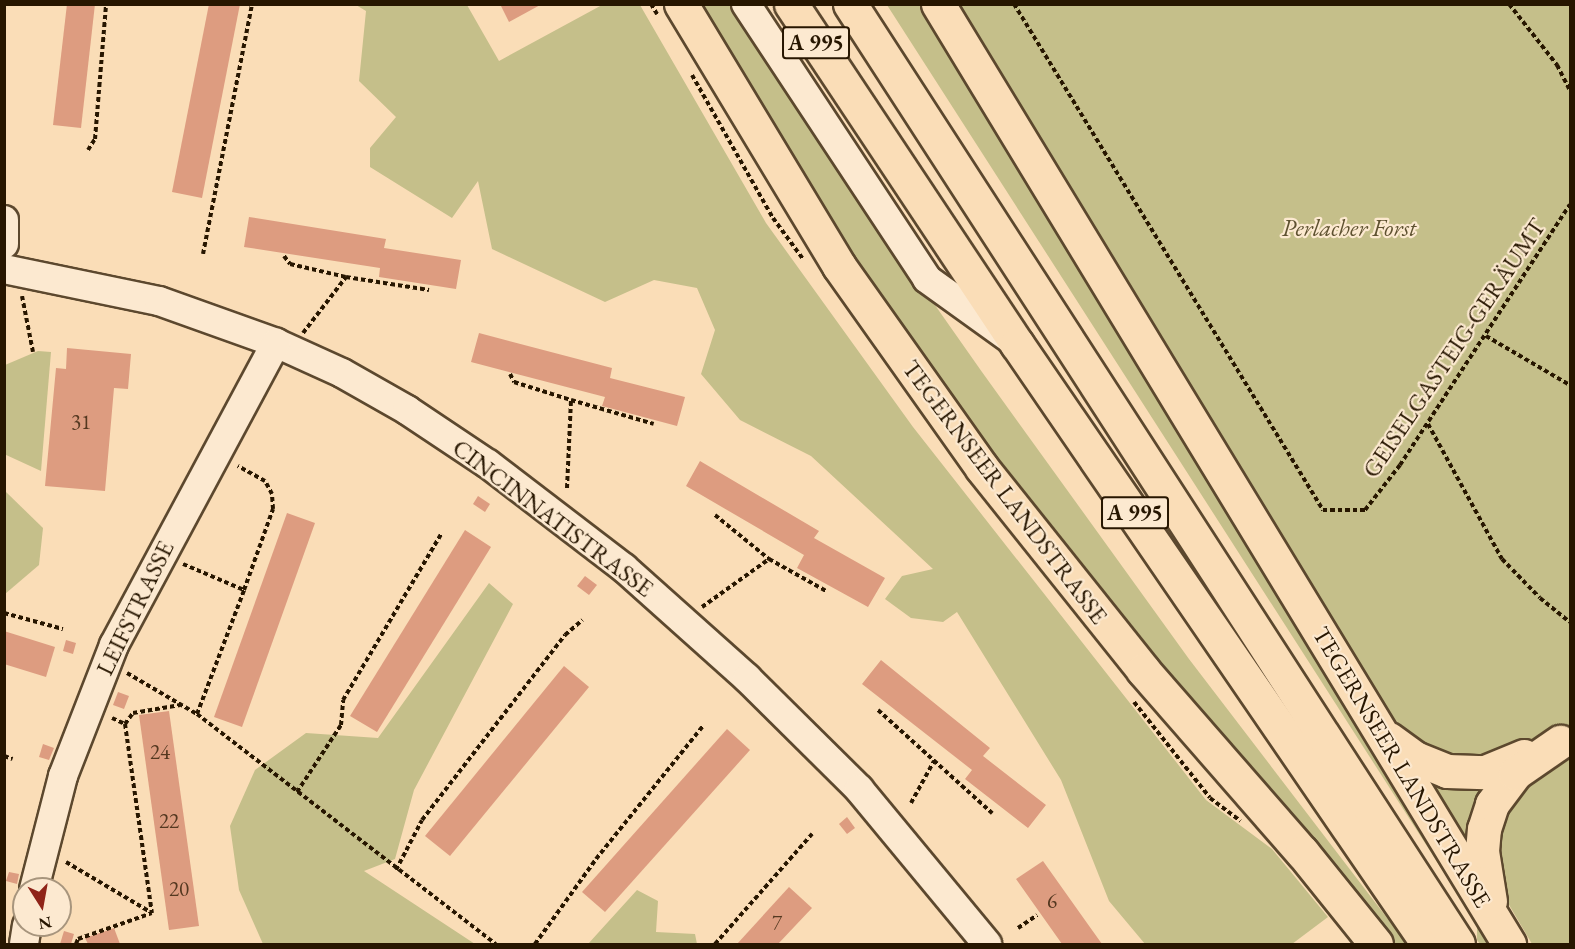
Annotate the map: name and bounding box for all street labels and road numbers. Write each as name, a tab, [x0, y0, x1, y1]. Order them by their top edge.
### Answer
road number: A 995	[782, 24, 850, 62]
street label: GEISELGASTEIG-GERÄUMT	[1356, 213, 1552, 483]
street label: TEGERNSEER LANDSTRASSE	[896, 355, 1114, 629]
street label: CINCINNATISTRASSE	[447, 433, 659, 603]
road number: A 995	[1100, 494, 1170, 532]
street label: LEIFSTRASSE	[90, 536, 180, 680]
street label: TEGERNSEER LANDSTRASSE	[1307, 621, 1497, 913]

